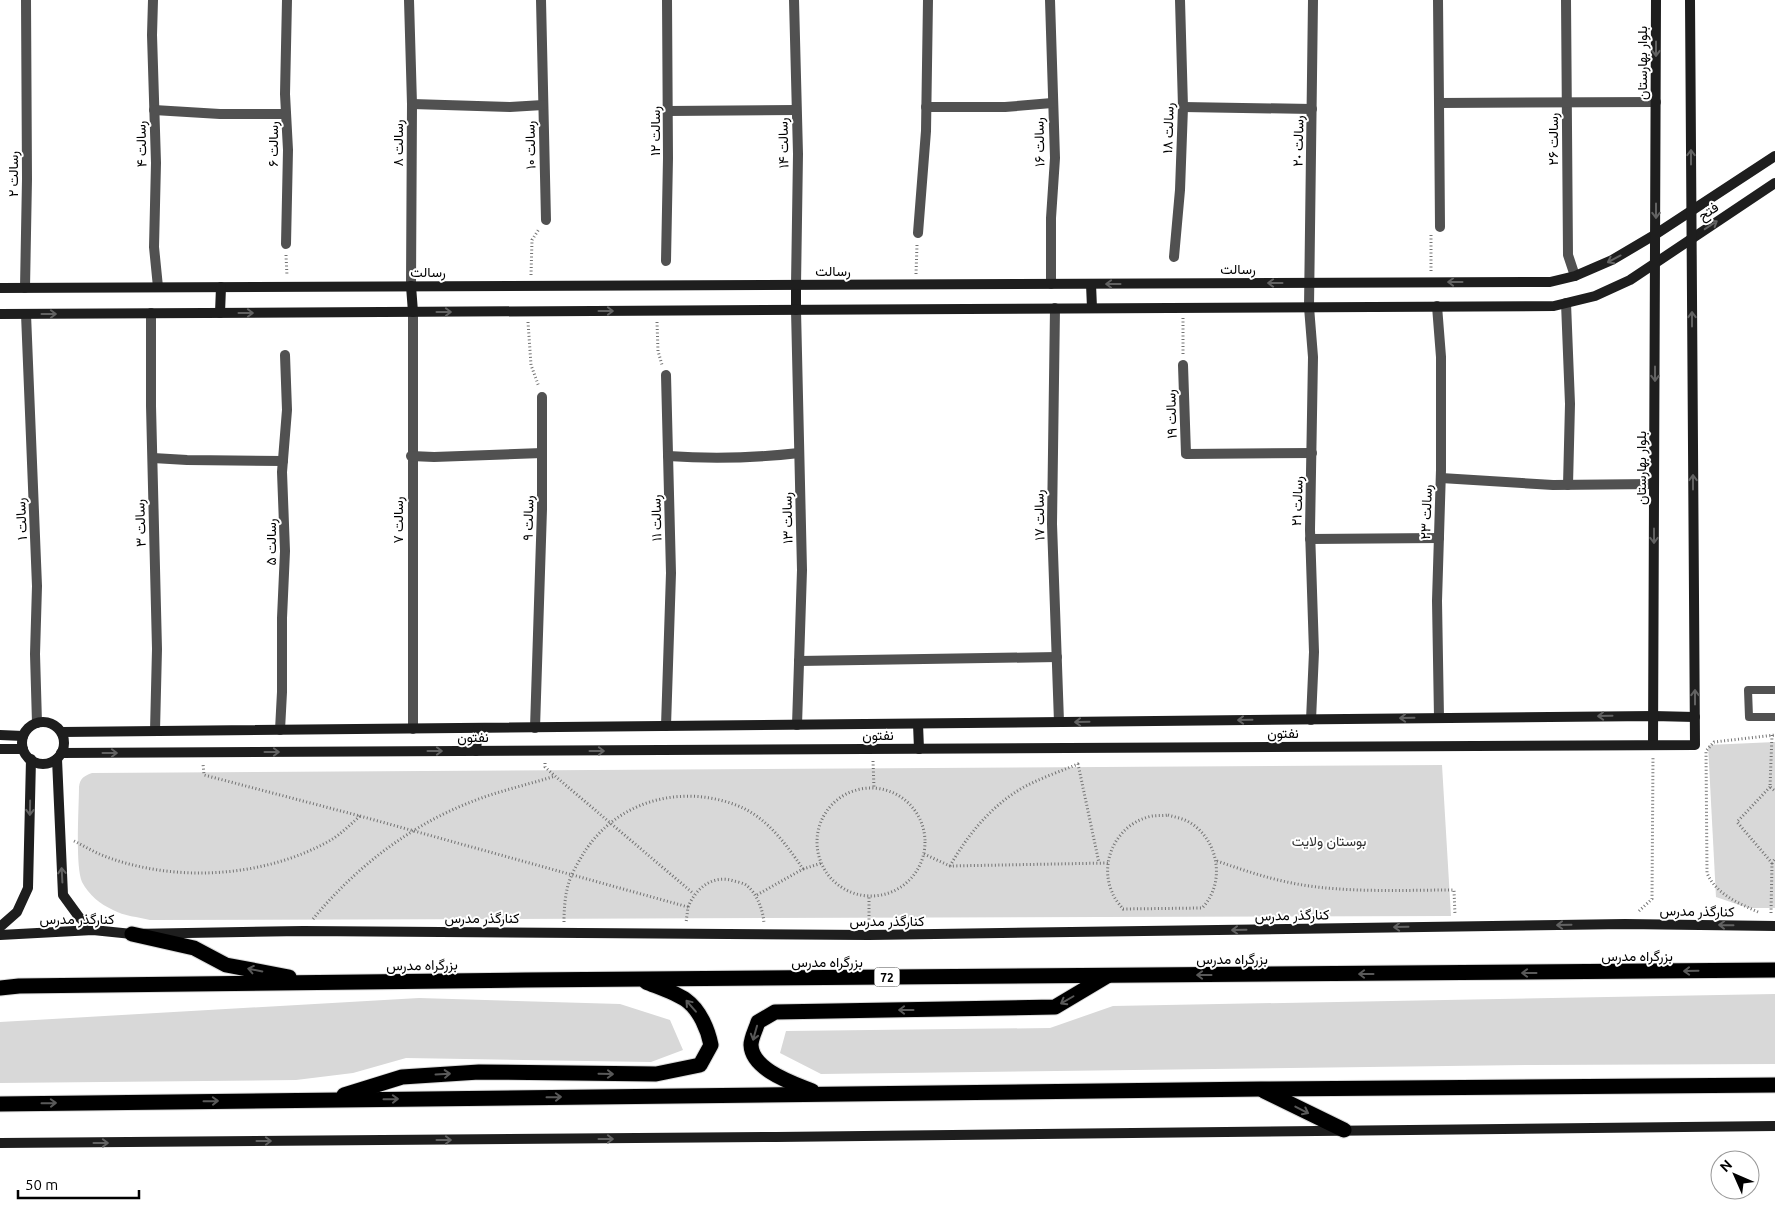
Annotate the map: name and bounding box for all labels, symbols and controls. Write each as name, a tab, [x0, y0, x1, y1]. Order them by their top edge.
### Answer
street label: بلوار بهارستان	[1634, 26, 1651, 100]
one-way arrow	[1651, 40, 1661, 56]
street label: رسالت ۱۸	[1159, 102, 1178, 154]
street label: رسالت ۱۲	[647, 106, 664, 156]
street label: رسالت ۲۶	[1545, 112, 1562, 165]
street label: رسالت ٢٠	[1290, 115, 1307, 167]
street label: رسالت ۱۴	[775, 117, 792, 168]
street label: رسالت ۱۶	[1031, 117, 1048, 167]
street label: رسالت ۸	[390, 119, 407, 166]
street label: رسالت ۴	[133, 120, 150, 167]
street label: رسالت ۱۰	[522, 120, 539, 169]
street label: رسالت ۶	[265, 121, 282, 167]
one-way arrow	[1686, 149, 1696, 165]
street label: رسالت ۲	[5, 151, 22, 197]
street label: فتح	[1695, 199, 1723, 226]
one-way arrow	[1651, 202, 1661, 219]
one-way arrow	[1703, 220, 1717, 230]
one-way arrow	[1606, 254, 1621, 264]
street label: رسالت	[1220, 261, 1256, 278]
street label: رسالت	[815, 263, 851, 280]
street label: رسالت	[410, 264, 446, 281]
one-way arrow	[1448, 277, 1464, 287]
one-way arrow	[1268, 278, 1284, 288]
one-way arrow	[1105, 279, 1122, 289]
one-way arrow	[598, 306, 614, 316]
one-way arrow	[435, 307, 451, 317]
one-way arrow	[238, 308, 254, 318]
one-way arrow	[40, 309, 56, 319]
one-way arrow	[1687, 311, 1697, 328]
one-way arrow	[1650, 365, 1660, 381]
street label: رسالت ۱۹	[1162, 389, 1181, 439]
street label: بلوار بهارستان	[1633, 431, 1650, 505]
one-way arrow	[1688, 474, 1698, 490]
street label: رسالت ۲۱	[1288, 476, 1307, 526]
street label: رسالت ۲۳	[1417, 484, 1436, 540]
street label: رسالت ۱۷	[1031, 489, 1048, 541]
street label: رسالت ۱۳	[779, 492, 796, 544]
street label: رسالت ۱۱	[648, 494, 665, 542]
street label: رسالت ۹	[520, 495, 537, 541]
street label: رسالت ۷	[390, 496, 407, 543]
street label: رسالت ۱	[12, 497, 31, 541]
street label: رسالت ۳	[131, 499, 150, 547]
street label: رسالت ۵	[263, 518, 280, 565]
one-way arrow	[1649, 528, 1659, 544]
one-way arrow	[1690, 689, 1699, 705]
one-way arrow	[1597, 712, 1613, 721]
one-way arrow	[1399, 714, 1415, 723]
one-way arrow	[1237, 715, 1253, 725]
one-way arrow	[1075, 717, 1091, 727]
street label: نفتون	[1267, 725, 1299, 742]
street label: نفتون	[862, 727, 894, 744]
street label: نفتون	[457, 729, 489, 746]
one-way arrow	[426, 746, 443, 756]
one-way arrow	[589, 746, 605, 756]
one-way arrow	[264, 747, 280, 757]
one-way arrow	[102, 748, 118, 758]
one-way arrow	[25, 800, 35, 816]
park label: بوستان ولایت	[1292, 833, 1366, 850]
one-way arrow	[57, 868, 66, 884]
street label: کنارگذر مدرس	[1659, 902, 1735, 921]
street label: کنارگذر مدرس	[1254, 906, 1330, 925]
street label: کنارگذر مدرس	[445, 910, 519, 927]
street label: کنارگذر مدرس	[40, 911, 114, 928]
street label: کنارگذر مدرس	[850, 913, 924, 930]
one-way arrow	[1556, 920, 1572, 930]
one-way arrow	[1719, 920, 1735, 930]
one-way arrow	[1394, 923, 1410, 932]
one-way arrow	[1231, 925, 1248, 935]
street label: بزرگراه مدرس	[1601, 948, 1673, 965]
street label: بزرگراه مدرس	[1196, 951, 1268, 968]
street label: بزرگراه مدرس	[791, 954, 863, 971]
street label: بزرگراه مدرس	[386, 956, 458, 975]
one-way arrow	[247, 965, 263, 975]
one-way arrow	[1684, 966, 1700, 976]
road number: 72	[874, 968, 900, 986]
one-way arrow	[1521, 968, 1538, 978]
one-way arrow	[1359, 969, 1375, 979]
one-way arrow	[1196, 970, 1212, 980]
one-way arrow	[1060, 996, 1074, 1006]
one-way arrow	[686, 1000, 697, 1013]
one-way arrow	[898, 1005, 914, 1015]
one-way arrow	[749, 1025, 759, 1041]
one-way arrow	[597, 1069, 613, 1079]
one-way arrow	[435, 1070, 451, 1079]
one-way arrow	[545, 1092, 561, 1102]
one-way arrow	[382, 1094, 399, 1104]
one-way arrow	[202, 1096, 219, 1106]
one-way arrow	[40, 1098, 56, 1108]
one-way arrow	[1294, 1106, 1309, 1115]
one-way arrow	[598, 1134, 614, 1143]
one-way arrow	[435, 1135, 451, 1145]
one-way arrow	[255, 1136, 271, 1146]
one-way arrow	[92, 1138, 109, 1148]
north arrow	[1710, 1150, 1760, 1200]
text: N	[1716, 1156, 1735, 1175]
scale bar	[18, 1168, 139, 1200]
text: 50 m	[25, 1176, 58, 1193]

